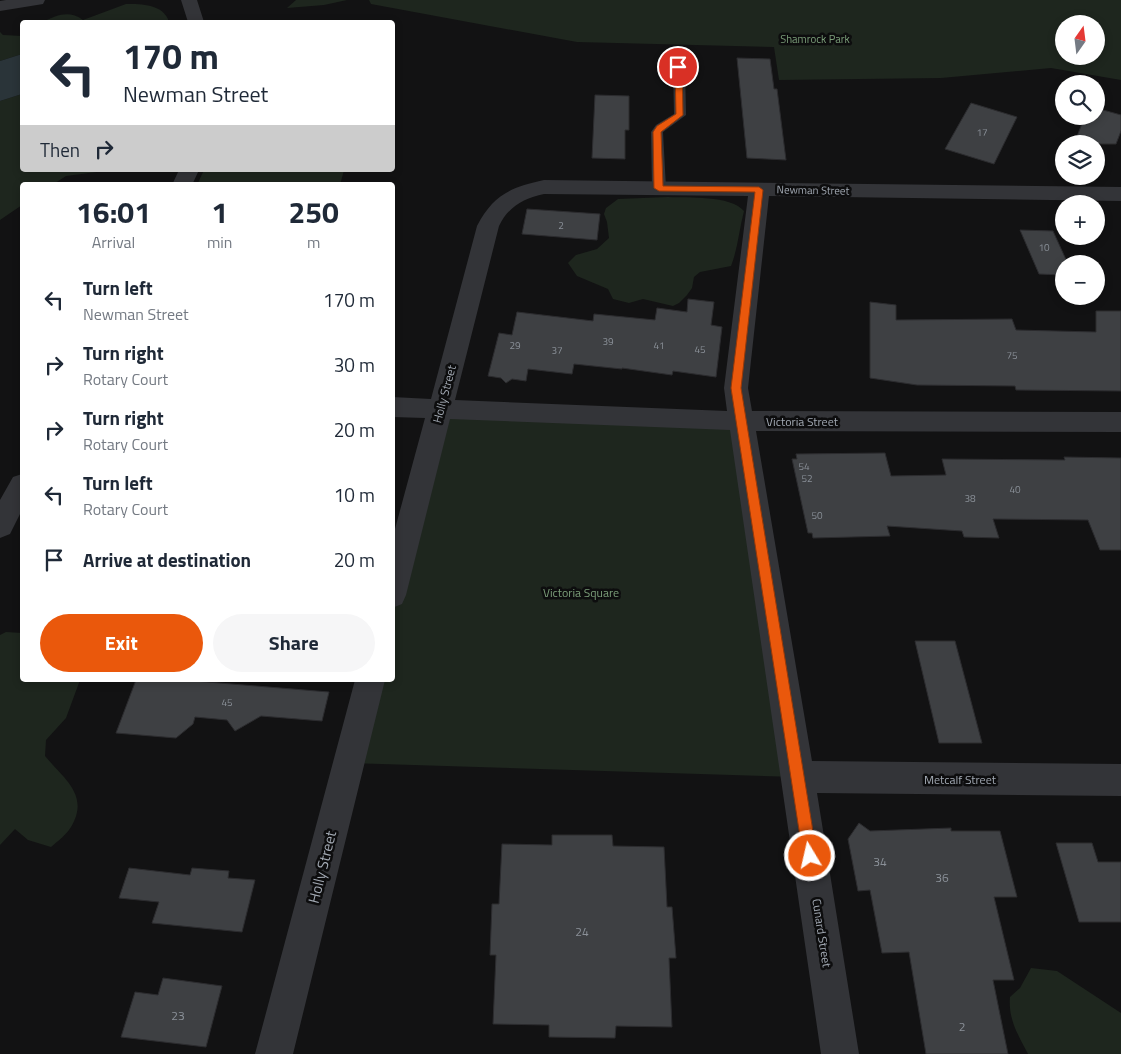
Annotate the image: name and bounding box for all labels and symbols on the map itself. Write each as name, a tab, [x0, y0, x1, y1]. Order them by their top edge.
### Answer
north arrow	[1055, 15, 1105, 65]
park label: Shamrock Park	[780, 31, 851, 47]
pin	[657, 46, 699, 88]
house number: 17	[976, 125, 988, 140]
street label: Newman Street	[777, 181, 850, 199]
house number: 2	[558, 218, 564, 233]
house number: 10	[1038, 240, 1050, 255]
house number: 39	[602, 334, 614, 349]
house number: 29	[509, 338, 521, 353]
house number: 41	[653, 338, 665, 353]
house number: 45	[694, 342, 706, 357]
house number: 37	[551, 343, 563, 358]
house number: 75	[1006, 348, 1018, 363]
street label: Holly Street	[427, 362, 461, 425]
street label: Victoria Street	[766, 412, 839, 431]
house number: 54	[798, 459, 810, 474]
house number: 52	[801, 471, 813, 486]
house number: 40	[1009, 482, 1021, 497]
house number: 38	[964, 491, 976, 506]
house number: 50	[811, 508, 823, 523]
park label: Victoria Square	[543, 583, 619, 602]
house number: 45	[221, 695, 233, 710]
street label: Metcalf Street	[924, 770, 997, 789]
street label: Holly Street	[302, 828, 342, 906]
position arrow	[783, 829, 835, 881]
house number: 34	[873, 852, 887, 871]
house number: 36	[935, 868, 949, 887]
street label: Cunard Street	[807, 897, 837, 969]
house number: 24	[575, 922, 589, 941]
house number: 23	[171, 1006, 185, 1025]
house number: 2	[959, 1017, 965, 1036]

